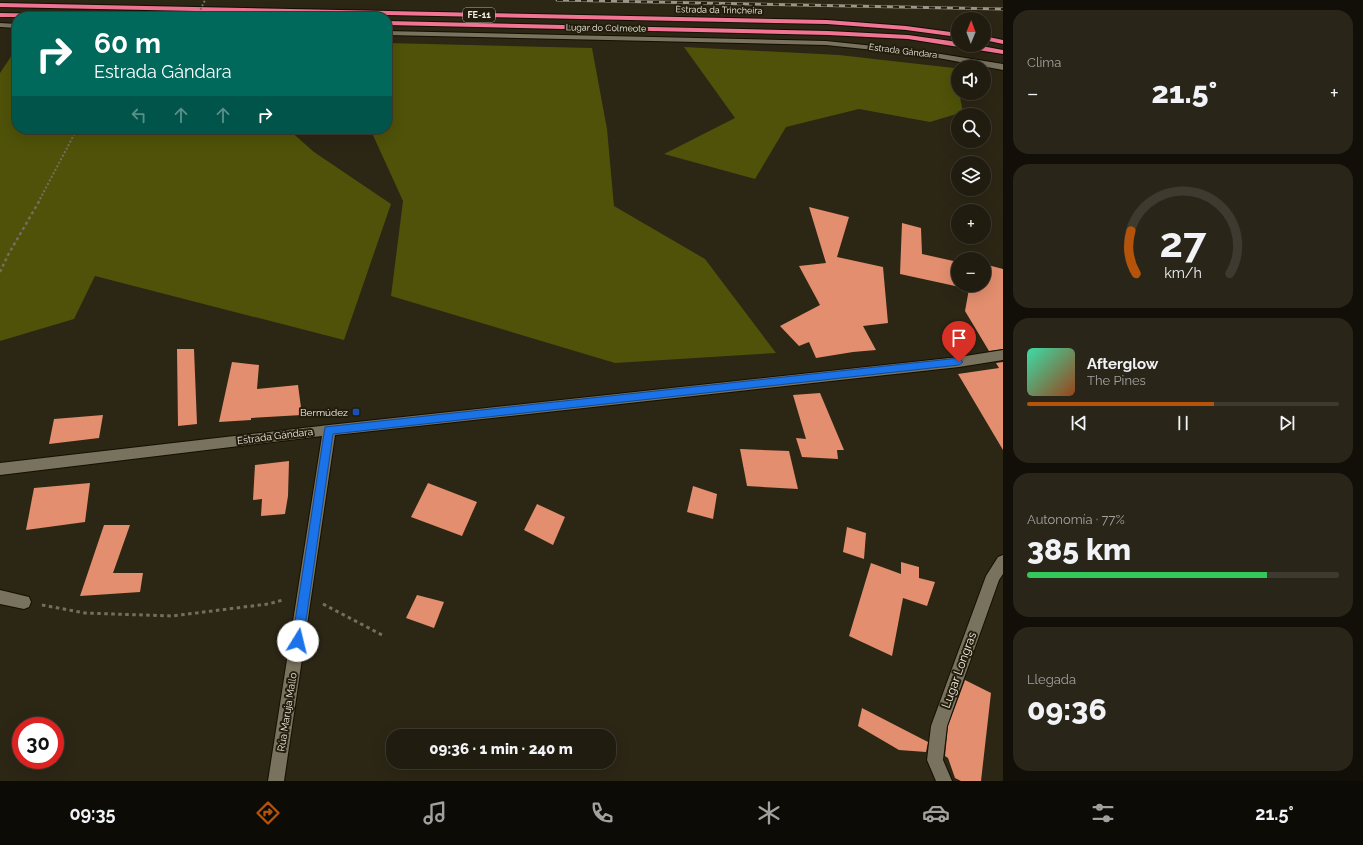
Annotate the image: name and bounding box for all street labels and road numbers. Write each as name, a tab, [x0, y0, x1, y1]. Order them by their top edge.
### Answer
street label: Estrada da Trincheira	[676, 4, 763, 16]
road number: FE-11	[463, 8, 495, 22]
street label: Lugar do Colmeote	[566, 22, 647, 34]
street label: Estrada Gándara	[868, 42, 938, 60]
street label: Estrada Gándara	[236, 426, 314, 446]
street label: Lugar Longras	[939, 630, 979, 710]
street label: Rúa Maruja Mallo	[275, 672, 299, 752]

